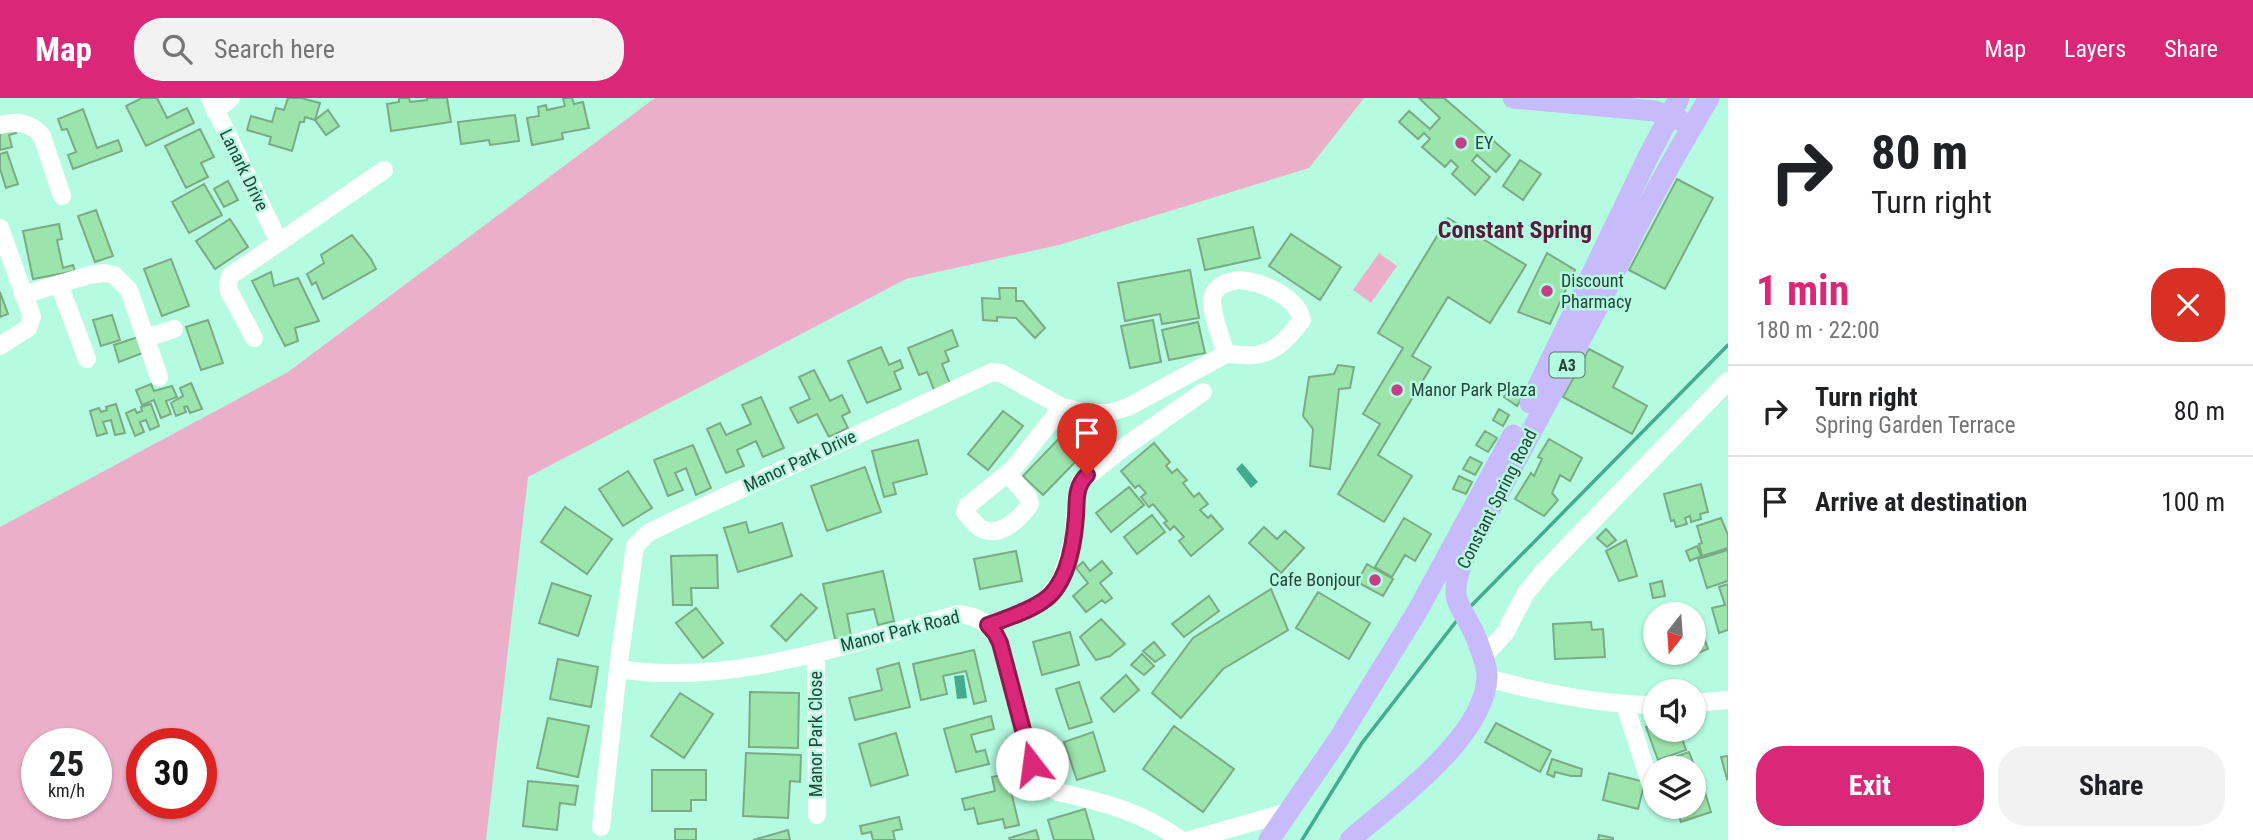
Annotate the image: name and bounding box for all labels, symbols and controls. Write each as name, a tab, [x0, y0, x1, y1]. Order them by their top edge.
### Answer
search box	[134, 18, 624, 81]
text: Map	[35, 30, 92, 69]
icon: search	[158, 30, 196, 68]
text: Search here	[214, 34, 335, 64]
text: Map	[1985, 35, 2026, 63]
text: Layers	[2064, 35, 2126, 63]
text: Share	[2164, 35, 2218, 63]
text: 80 m	[1871, 124, 1968, 181]
street label: Lanark Drive	[216, 126, 273, 214]
icon: right	[1756, 126, 1847, 217]
place label: EY	[1475, 132, 1494, 153]
marker: EY	[1453, 135, 1469, 151]
text: Turn right	[1871, 183, 1992, 221]
district label: Constant Spring	[1438, 216, 1592, 244]
text: 1 min	[1756, 266, 1849, 315]
button: close	[2151, 268, 2225, 342]
place label: Discount Pharmacy	[1561, 270, 1632, 312]
marker: Discount Pharmacy	[1539, 283, 1555, 299]
text: 180 m · 22:00	[1756, 317, 1880, 344]
road number: A3	[1550, 353, 1584, 378]
place label: Manor Park Plaza	[1411, 379, 1536, 400]
marker: Manor Park Plaza	[1389, 382, 1405, 398]
text: Turn right	[1815, 382, 1917, 412]
icon: right	[1756, 392, 1794, 430]
text: 80 m	[2174, 396, 2225, 426]
pin	[1057, 403, 1117, 475]
text: Spring Garden Terrace	[1815, 412, 2016, 439]
icon: arrive	[1068, 414, 1106, 452]
street label: Manor Park Drive	[740, 425, 859, 496]
street label: Constant Spring Road	[1452, 425, 1541, 572]
icon: arrive	[1756, 483, 1794, 521]
text: Arrive at destination	[1815, 487, 2027, 517]
text: 100 m	[2161, 487, 2225, 517]
place label: Cafe Bonjour	[1269, 569, 1362, 590]
marker: Cafe Bonjour	[1367, 572, 1383, 588]
north arrow	[1643, 602, 1706, 665]
map controls	[1643, 602, 1706, 819]
street label: Manor Park Road	[838, 606, 962, 655]
street label: Manor Park Close	[805, 671, 826, 797]
button: sound	[1643, 679, 1706, 742]
position arrow	[995, 727, 1069, 801]
speed limit sign: 30	[126, 728, 217, 819]
text: 25	[49, 744, 84, 785]
button: Exit	[1756, 746, 1984, 826]
button: Share	[1998, 746, 2225, 826]
button: layers	[1643, 756, 1706, 819]
text: km/h	[48, 780, 85, 801]

